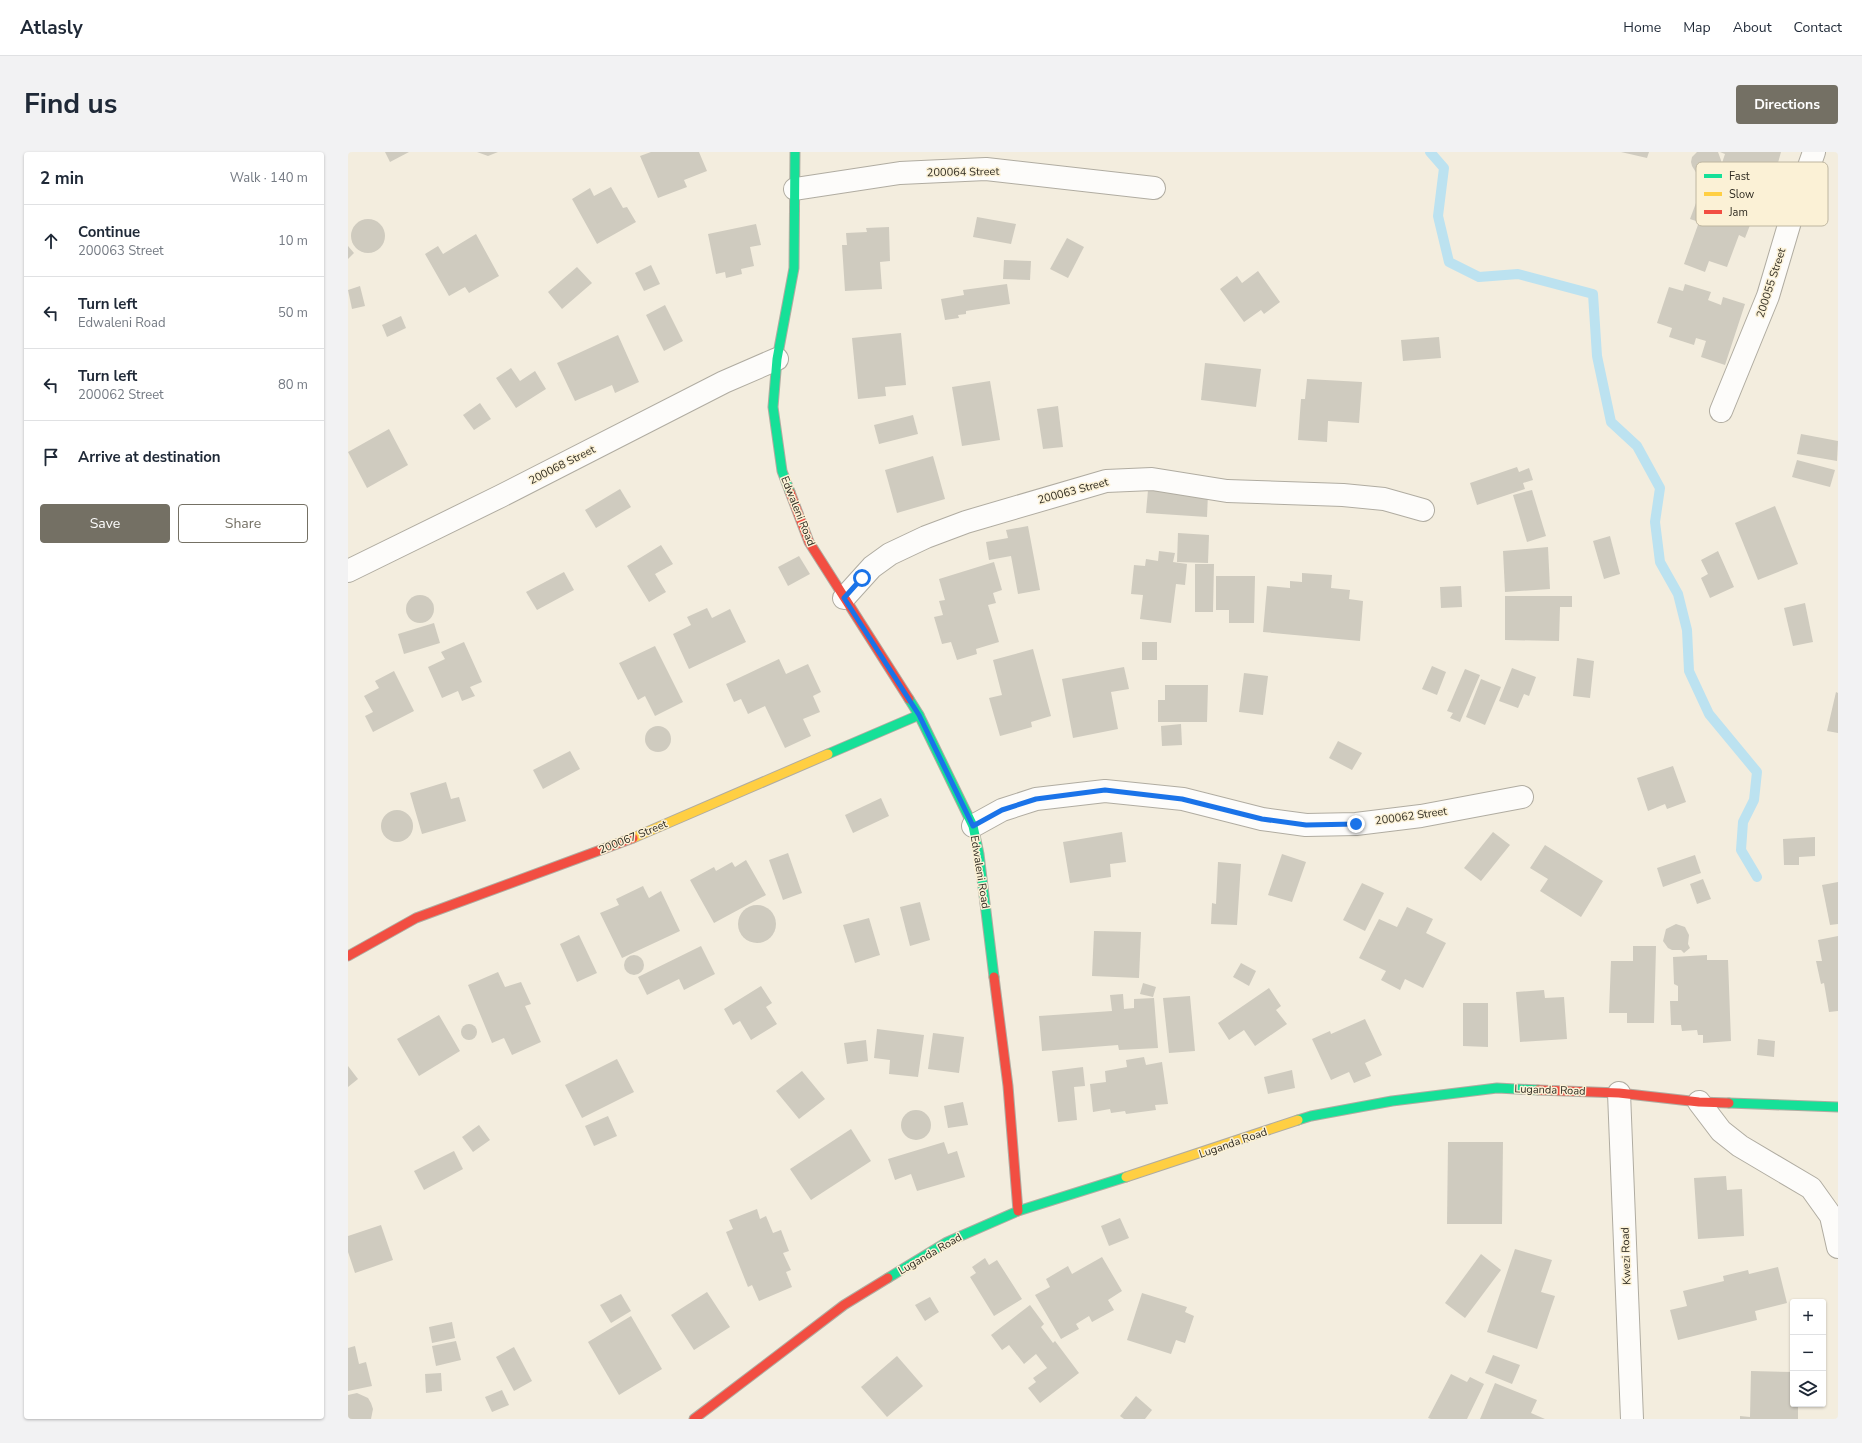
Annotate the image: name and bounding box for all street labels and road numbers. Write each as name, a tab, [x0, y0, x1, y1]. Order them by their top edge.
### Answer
street label: 200064 Street	[927, 164, 999, 180]
street label: 200055 Street	[1753, 246, 1789, 320]
street label: 200068 Street	[526, 442, 598, 488]
street label: Edwaleni Road	[777, 474, 819, 548]
street label: 200063 Street	[1036, 474, 1110, 508]
street label: 200062 Street	[1374, 804, 1448, 828]
street label: 200067 Street	[597, 816, 670, 858]
street label: Edwaleni Road	[967, 834, 993, 910]
street label: Luganda Road	[1514, 1081, 1586, 1099]
street label: Luganda Road	[1197, 1124, 1269, 1162]
street label: Kwezi Road	[1617, 1227, 1635, 1285]
street label: Luganda Road	[895, 1230, 965, 1278]

